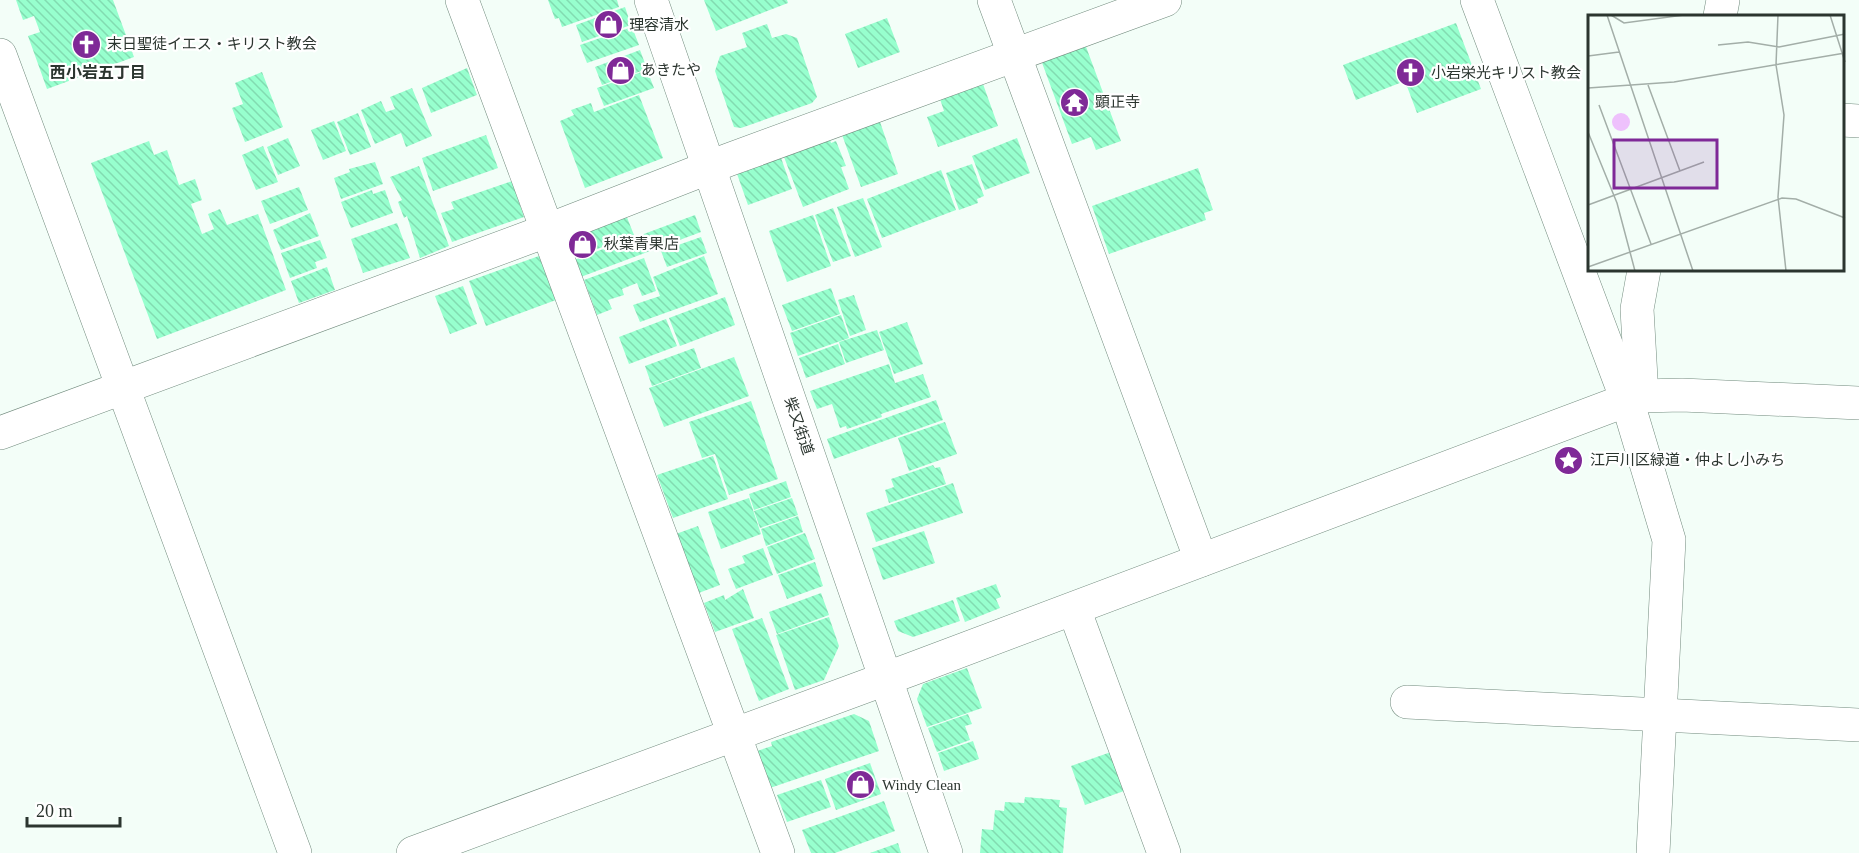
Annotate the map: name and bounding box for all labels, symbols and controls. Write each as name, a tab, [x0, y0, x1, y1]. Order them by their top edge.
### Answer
shop icon: 理容清水	[592, 9, 624, 41]
inset map	[1588, 15, 1844, 272]
place label: 理容清水	[629, 17, 689, 33]
church icon: 末日聖徒イエス・キリスト教会	[70, 28, 102, 60]
place label: 末日聖徒イエス・キリスト教会	[107, 36, 317, 52]
shop icon: あきたや	[604, 54, 636, 86]
church icon: 小岩栄光キリスト教会	[1394, 57, 1426, 89]
place label: あきたや	[641, 62, 701, 78]
district label: 西小岩五丁目	[50, 64, 146, 81]
place label: 小岩栄光キリスト教会	[1431, 65, 1581, 81]
temple icon: 顕正寺	[1058, 86, 1090, 118]
place label: 顕正寺	[1095, 94, 1140, 110]
shop icon: 秋葉青果店	[567, 228, 599, 260]
place label: 秋葉青果店	[604, 236, 679, 252]
street label: 柴又街道	[782, 395, 816, 457]
place icon: 江戸川区緑道・仲よし小みち	[1553, 444, 1585, 476]
place label: 江戸川区緑道・仲よし小みち	[1590, 451, 1785, 468]
shop icon: Windy Clean	[845, 769, 877, 801]
place label: Windy Clean	[882, 777, 961, 793]
scale bar	[27, 790, 120, 828]
text: 20 m	[36, 801, 73, 821]

